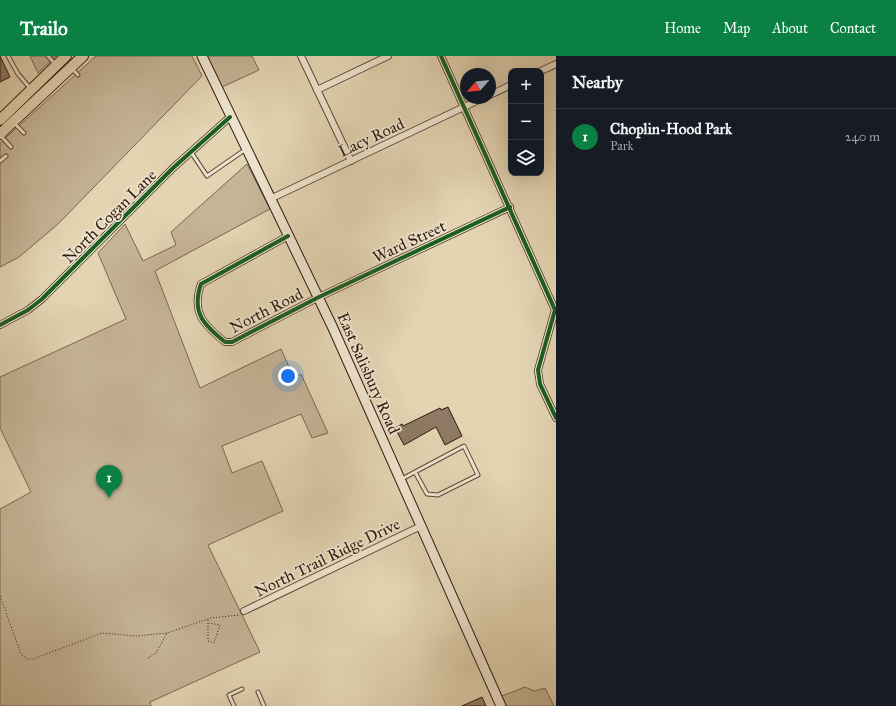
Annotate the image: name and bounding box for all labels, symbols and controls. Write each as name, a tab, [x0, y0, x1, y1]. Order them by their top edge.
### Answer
text: Trailo	[20, 17, 68, 40]
text: Home	[664, 20, 701, 37]
text: Map	[723, 20, 750, 37]
text: About	[772, 20, 808, 37]
text: Contact	[830, 20, 876, 37]
north arrow	[460, 68, 496, 104]
map controls	[508, 68, 544, 176]
button: +	[508, 68, 544, 104]
text: Nearby	[572, 72, 623, 93]
button: −	[508, 104, 544, 140]
street label: Lacy Road	[335, 114, 407, 161]
text: Choplin-Hood Park	[610, 120, 732, 138]
text: 1	[582, 129, 588, 145]
text: 240 m	[845, 129, 880, 145]
text: Park	[610, 138, 634, 154]
button: layers	[508, 140, 544, 176]
street label: North Cogan Lane	[59, 165, 161, 268]
street label: Ward Street	[370, 216, 449, 267]
street label: North Road	[226, 284, 306, 337]
street label: East Salisbury Road	[333, 310, 404, 437]
your location	[278, 366, 298, 386]
pin: 1	[96, 465, 122, 498]
street label: North Trail Ridge Drive	[252, 514, 404, 602]

